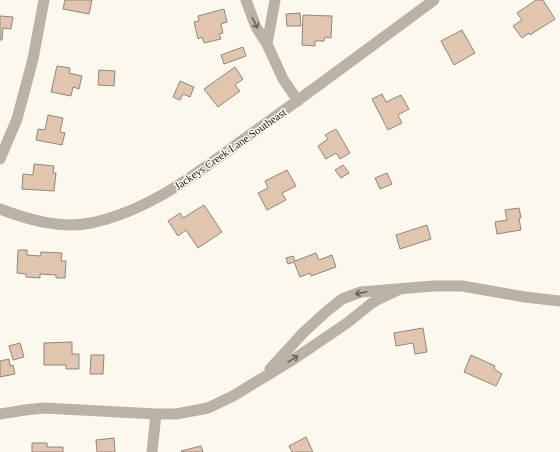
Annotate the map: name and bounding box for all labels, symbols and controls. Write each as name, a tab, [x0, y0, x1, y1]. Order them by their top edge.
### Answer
one-way arrow	[252, 17, 259, 29]
street label: Jackeys Creek Lane Southeast	[172, 106, 288, 192]
one-way arrow	[355, 289, 368, 297]
one-way arrow	[287, 355, 299, 363]

